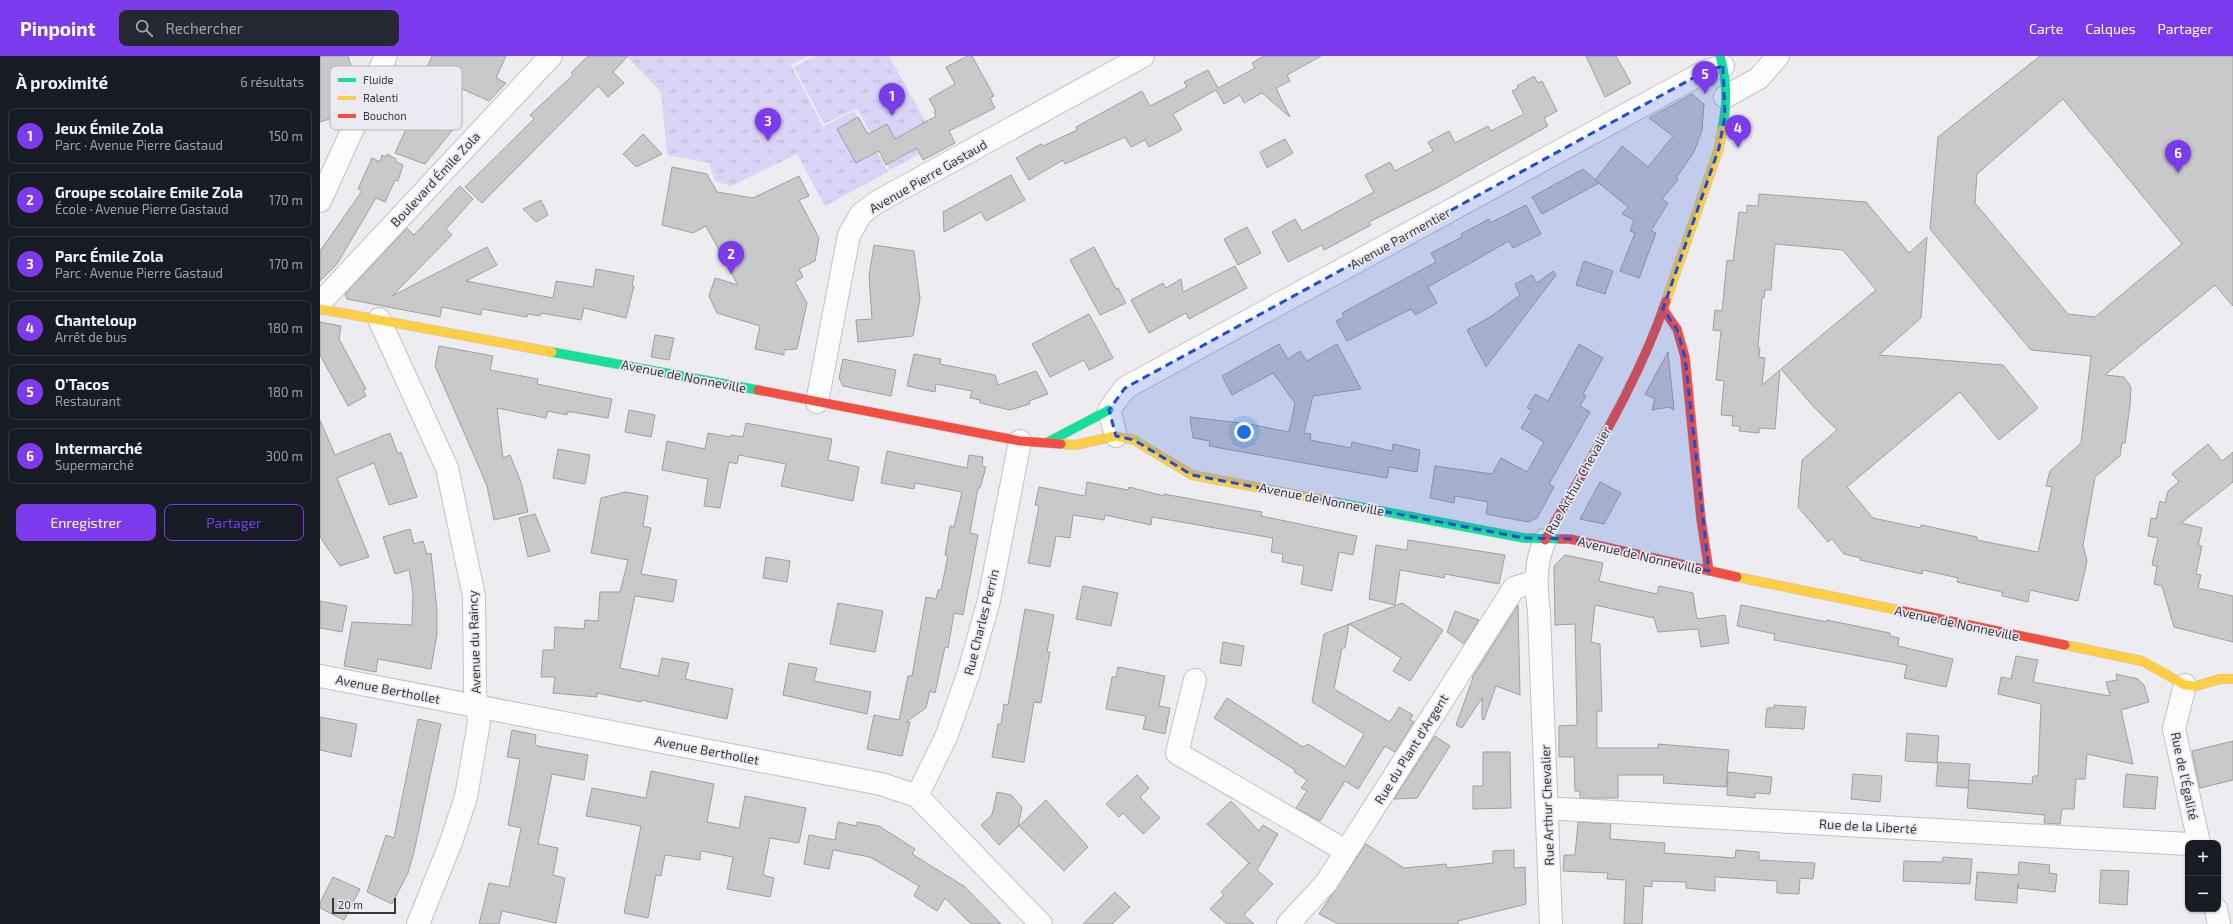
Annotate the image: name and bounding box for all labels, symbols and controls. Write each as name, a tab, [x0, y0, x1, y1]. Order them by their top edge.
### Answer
search box	[119, 10, 399, 46]
text: Pinpoint	[20, 17, 95, 40]
icon: search	[133, 17, 155, 39]
text: Rechercher	[165, 19, 243, 37]
text: Carte	[2029, 20, 2063, 37]
text: Calques	[2085, 20, 2136, 37]
text: Partager	[2158, 20, 2213, 37]
pin: 5	[1692, 61, 1718, 94]
legend	[330, 66, 462, 130]
text: À proximité	[16, 72, 108, 92]
text: Fluide	[363, 73, 393, 86]
text: 6 résultats	[240, 74, 304, 90]
pin: 1	[879, 83, 905, 116]
text: Ralenti	[363, 91, 398, 104]
pin: 3	[755, 108, 781, 141]
text: Bouchon	[363, 109, 407, 122]
pin: 4	[1725, 115, 1751, 148]
text: Jeux Émile Zola	[55, 119, 163, 137]
street label: Boulevard Émile Zola	[386, 127, 483, 230]
text: 1	[27, 128, 33, 144]
text: 150 m	[269, 128, 303, 144]
street label: Avenue Pierre Gastaud	[866, 136, 990, 216]
text: Parc · Avenue Pierre Gastaud	[55, 137, 223, 153]
pin: 6	[2165, 140, 2191, 173]
text: Groupe scolaire Emile Zola	[55, 183, 243, 201]
text: 2	[26, 192, 34, 208]
text: 170 m	[269, 192, 303, 208]
text: École · Avenue Pierre Gastaud	[55, 201, 229, 217]
street label: Avenue Parmentier	[1347, 204, 1453, 272]
pin: 2	[718, 241, 744, 274]
text: Parc Émile Zola	[55, 247, 164, 265]
text: 3	[26, 256, 34, 272]
text: 170 m	[269, 256, 303, 272]
text: Parc · Avenue Pierre Gastaud	[55, 265, 223, 281]
text: Chanteloup	[55, 311, 137, 329]
text: 4	[26, 320, 34, 336]
text: 180 m	[268, 320, 303, 336]
text: Arrêt de bus	[55, 329, 127, 345]
street label: Avenue de Nonneville	[620, 356, 748, 396]
text: O'Tacos	[55, 375, 109, 393]
text: 5	[26, 384, 34, 400]
text: 180 m	[268, 384, 303, 400]
text: Restaurant	[55, 393, 121, 409]
your location	[1234, 422, 1254, 442]
street label: Rue Arthur Chevalier	[1542, 423, 1614, 537]
text: Intermarché	[55, 439, 143, 457]
text: 6	[26, 448, 34, 464]
text: 300 m	[266, 448, 303, 464]
text: Supermarché	[55, 457, 134, 473]
street label: Avenue de Nonneville	[1258, 479, 1386, 519]
button: Enregistrer	[16, 504, 156, 541]
button: Partager	[164, 504, 304, 541]
street label: Avenue de Nonneville	[1576, 533, 1704, 577]
street label: Rue Charles Perrin	[960, 567, 1002, 677]
street label: Avenue du Raincy	[464, 590, 484, 694]
street label: Avenue de Nonneville	[1893, 602, 2021, 644]
street label: Avenue Berthollet	[334, 671, 442, 707]
street label: Rue du Plant d'Argent	[1371, 691, 1451, 807]
street label: Rue de l'Égalité	[2168, 730, 2203, 821]
street label: Avenue Berthollet	[653, 732, 761, 768]
street label: Rue Arthur Chevalier	[1537, 744, 1557, 866]
street label: Rue de la Liberté	[1819, 815, 1917, 837]
map controls	[2185, 840, 2221, 912]
button: +	[2185, 840, 2221, 876]
button: −	[2185, 876, 2221, 912]
scale bar	[332, 896, 396, 915]
text: 20 m	[338, 898, 363, 911]

